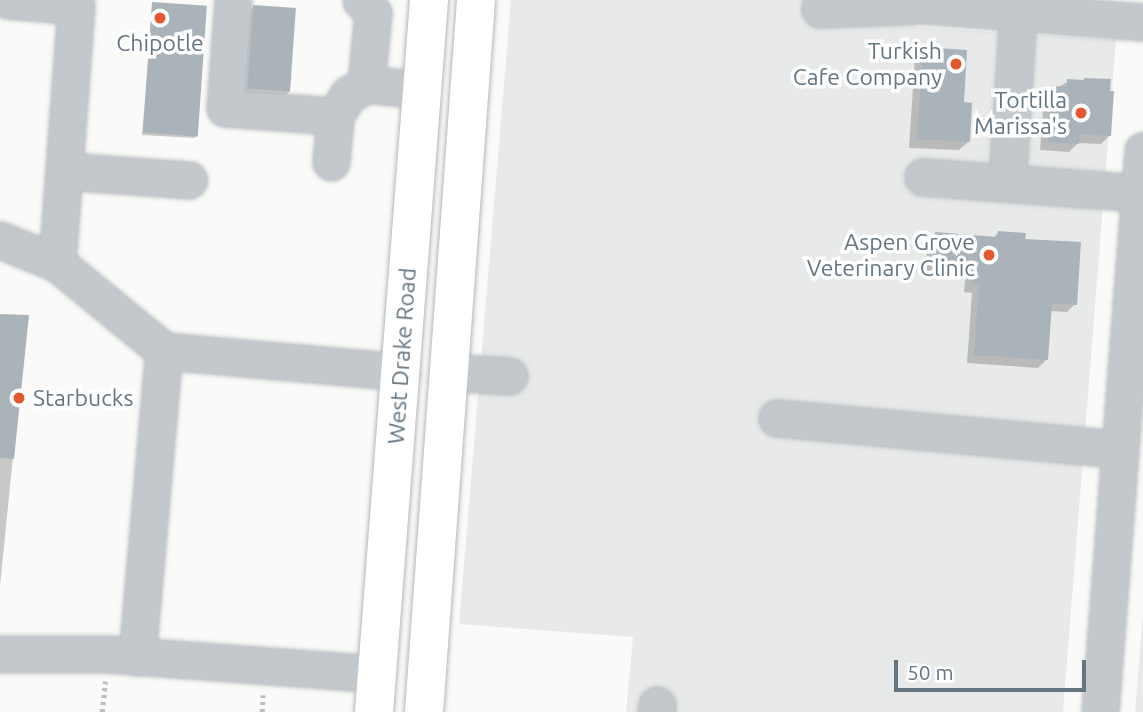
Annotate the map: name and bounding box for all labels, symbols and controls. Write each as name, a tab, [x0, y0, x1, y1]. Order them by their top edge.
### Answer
marker: Chipotle	[152, 10, 168, 26]
place label: Chipotle	[116, 29, 204, 57]
place label: Turkish Cafe Company	[793, 37, 942, 91]
marker: Turkish Cafe Company	[948, 56, 964, 72]
place label: Tortilla Marissa's	[974, 86, 1067, 140]
marker: Tortilla Marissa's	[1073, 105, 1089, 121]
place label: Aspen Grove Veterinary Clinic	[807, 228, 975, 282]
marker: Aspen Grove Veterinary Clinic	[981, 247, 997, 263]
street label: West Drake Road	[382, 267, 422, 445]
place label: Starbucks	[33, 384, 133, 412]
marker: Starbucks	[11, 390, 27, 406]
scale bar	[898, 646, 1090, 690]
text: 50 m	[907, 660, 954, 684]

